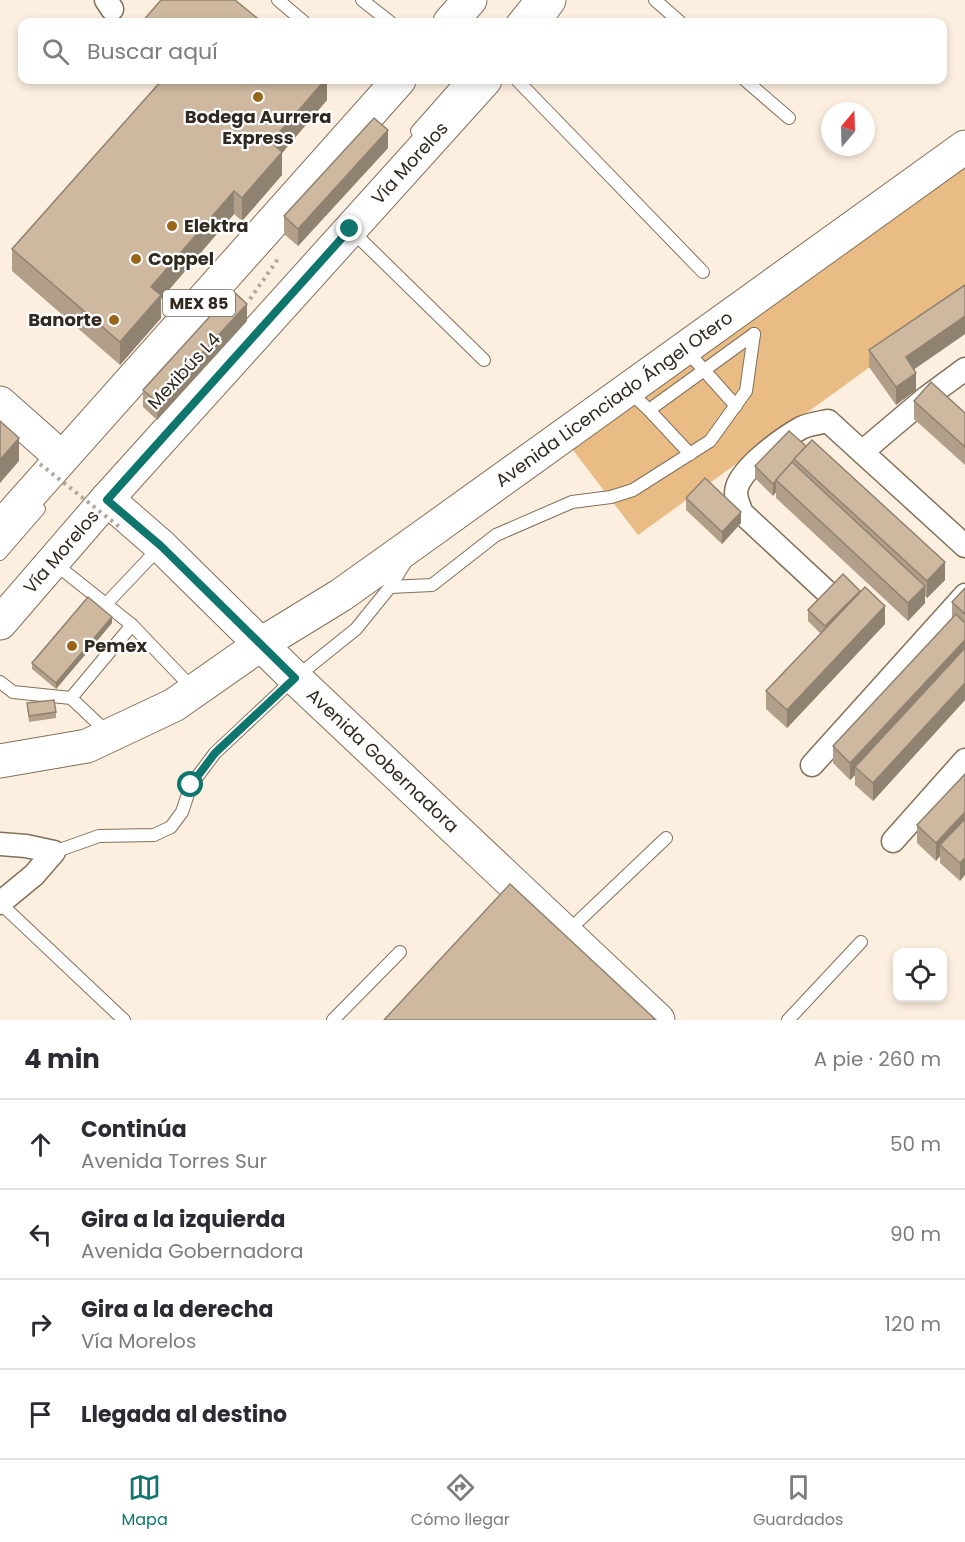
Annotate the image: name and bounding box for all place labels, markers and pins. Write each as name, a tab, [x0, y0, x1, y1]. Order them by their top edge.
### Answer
marker: Bodega Aurrera Express	[251, 90, 265, 104]
place label: Bodega Aurrera Express	[185, 104, 331, 150]
place label: Elektra	[184, 213, 249, 238]
marker: Elektra	[165, 219, 179, 233]
place label: Coppel	[148, 246, 214, 271]
marker: Coppel	[129, 252, 143, 266]
place label: Banorte	[28, 307, 102, 332]
marker: Banorte	[107, 313, 121, 327]
place label: Pemex	[84, 633, 147, 658]
marker: Pemex	[65, 639, 79, 653]

